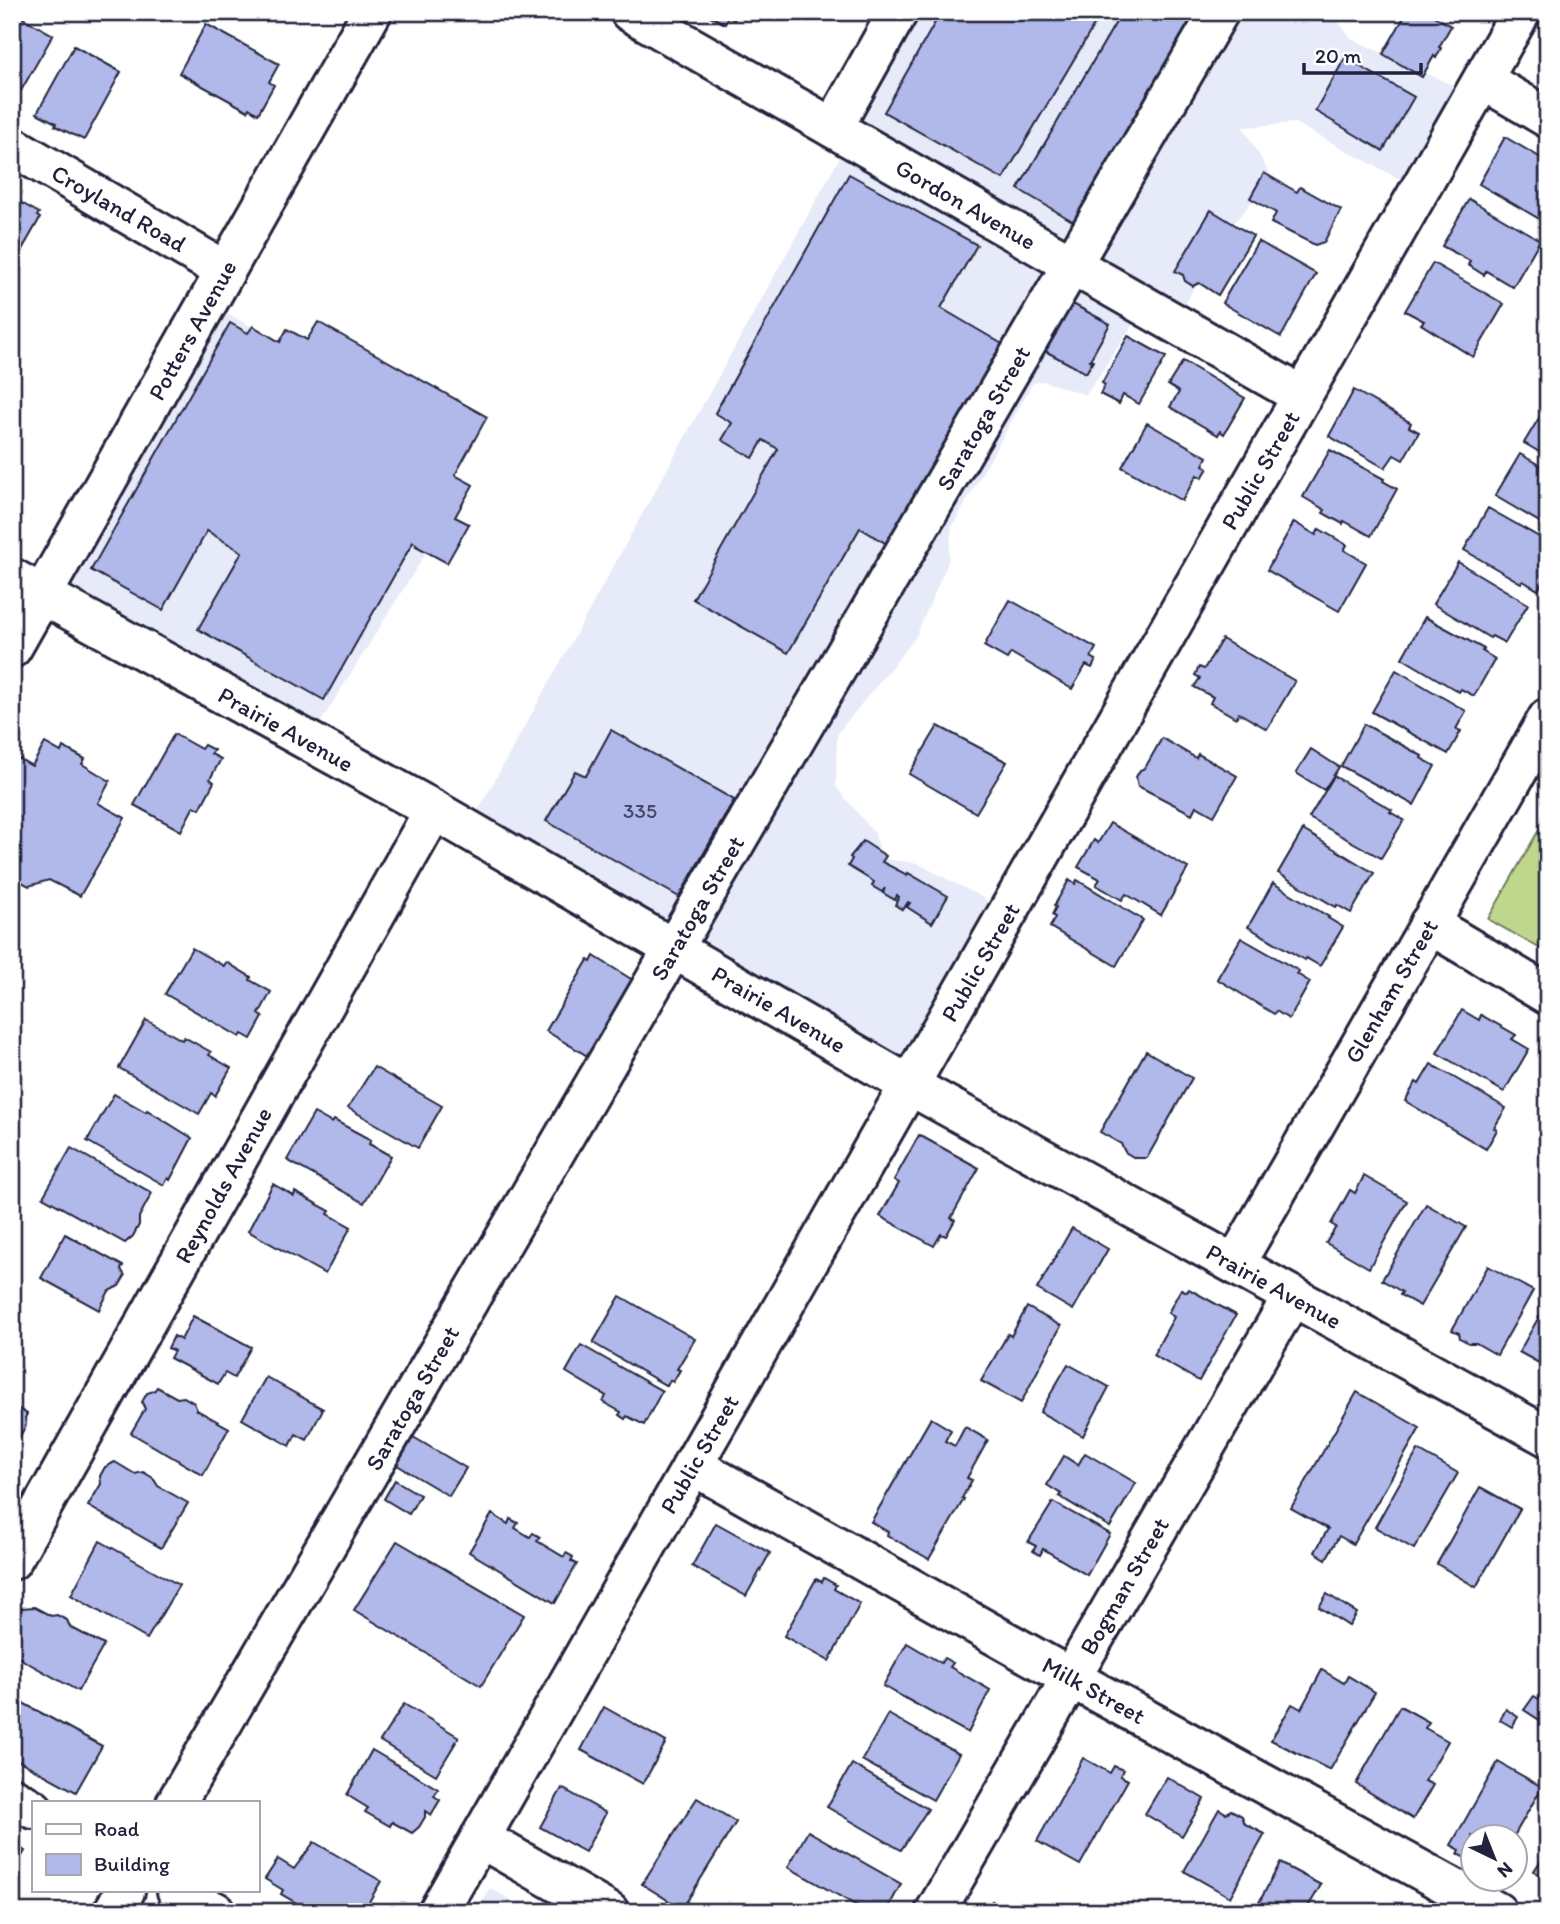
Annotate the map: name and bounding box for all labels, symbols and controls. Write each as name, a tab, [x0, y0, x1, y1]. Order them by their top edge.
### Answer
scale bar	[1304, 32, 1422, 76]
text: 20 m	[1315, 43, 1362, 68]
street label: Gordon Avenue	[891, 152, 1041, 256]
street label: Croyland Road	[46, 158, 192, 258]
street label: Potters Avenue	[142, 255, 242, 405]
street label: Saratoga Street	[930, 340, 1036, 496]
street label: Public Street	[1214, 405, 1306, 535]
street label: Prairie Avenue	[213, 680, 359, 778]
house number: 335	[623, 798, 657, 823]
street label: Saratoga Street	[644, 830, 750, 986]
street label: Public Street	[934, 897, 1026, 1027]
street label: Glenham Street	[1338, 914, 1444, 1068]
street label: Prairie Avenue	[707, 959, 851, 1059]
street label: Reynolds Avenue	[168, 1102, 278, 1268]
street label: Prairie Avenue	[1201, 1237, 1347, 1335]
street label: Saratoga Street	[359, 1320, 465, 1476]
street label: Public Street	[653, 1389, 745, 1519]
street label: Bogman Street	[1073, 1512, 1175, 1660]
street label: Milk Street	[1037, 1650, 1151, 1730]
legend	[32, 1801, 259, 1892]
text: Road	[94, 1816, 140, 1841]
north arrow	[1458, 1822, 1528, 1892]
text: Building	[94, 1851, 170, 1876]
text: N	[1493, 1857, 1518, 1883]

